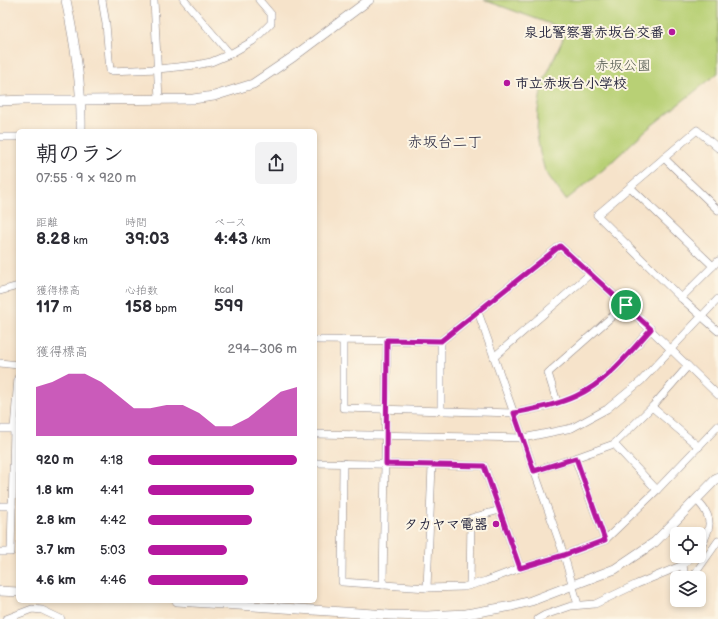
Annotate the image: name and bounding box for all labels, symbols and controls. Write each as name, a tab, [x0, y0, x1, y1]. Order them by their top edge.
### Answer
place label: 泉北警察署赤坂台交番	[524, 24, 664, 41]
marker: 泉北警察署赤坂台交番	[667, 27, 677, 37]
park label: 赤坂公園	[595, 57, 651, 74]
place label: 市立赤坂台小学校	[515, 75, 627, 92]
marker: 市立赤坂台小学校	[502, 78, 512, 88]
district label: 赤坂台二丁	[407, 133, 483, 152]
text: 朝のラン	[36, 141, 124, 168]
button: share	[255, 142, 297, 184]
text: 07:55 · 9 × 920 m	[36, 170, 136, 186]
text: 距離	[36, 216, 58, 229]
text: 時間	[125, 216, 147, 229]
text: ペース	[214, 216, 246, 229]
text: 8.28	[36, 229, 70, 249]
text: 39:03	[125, 229, 170, 249]
text: 4:43	[214, 229, 248, 249]
text: km	[70, 234, 88, 247]
text: /km	[248, 234, 270, 247]
text: kcal	[214, 283, 234, 296]
text: 獲得標高	[36, 284, 80, 297]
text: 心拍数	[125, 284, 158, 297]
pin	[609, 288, 643, 322]
icon: arrive	[615, 294, 637, 316]
text: 599	[214, 296, 244, 316]
text: 117	[36, 297, 60, 317]
text: 158	[125, 297, 152, 317]
text: m	[60, 302, 72, 315]
text: bpm	[152, 302, 177, 315]
text: 294–306 m	[227, 341, 297, 357]
text: 獲得標高	[36, 344, 88, 360]
text: 920 m	[36, 452, 74, 468]
text: 4:18	[100, 452, 123, 468]
text: 1.8 km	[36, 482, 74, 498]
text: 4:41	[100, 482, 124, 498]
text: 2.8 km	[36, 512, 76, 528]
text: 4:42	[100, 512, 126, 528]
place label: タカヤマ電器	[404, 516, 488, 533]
marker: タカヤマ電器	[491, 519, 501, 529]
map controls	[670, 527, 706, 607]
button: locate	[670, 527, 706, 563]
text: 3.7 km	[36, 542, 75, 558]
text: 5:03	[100, 542, 126, 558]
button: layers	[670, 571, 706, 607]
text: 4.6 km	[36, 572, 76, 588]
text: 4:46	[100, 572, 126, 588]

